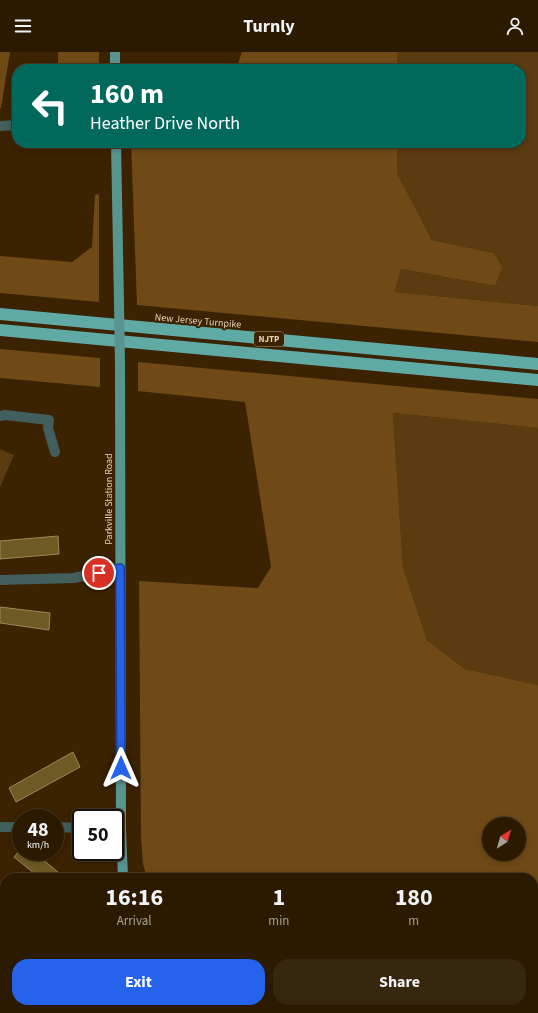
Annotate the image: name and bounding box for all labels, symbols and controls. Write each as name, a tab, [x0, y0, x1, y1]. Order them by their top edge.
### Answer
text: Turnly	[243, 14, 295, 39]
icon: menu	[12, 15, 34, 37]
icon: person	[504, 15, 526, 37]
text: 160 m	[90, 74, 164, 114]
icon: left	[24, 80, 76, 132]
text: Heather Drive North	[90, 111, 240, 136]
street label: New Jersey Turnpike	[154, 310, 242, 332]
road number: NJTP	[254, 332, 284, 346]
street label: Parkville Station Road	[102, 453, 116, 545]
pin	[82, 556, 116, 590]
icon: arrive	[88, 562, 110, 584]
position arrow	[100, 747, 142, 789]
speed limit sign: 50	[72, 809, 124, 861]
text: 48	[27, 816, 49, 844]
north arrow	[482, 817, 526, 861]
map controls	[482, 817, 526, 861]
text: km/h	[27, 838, 49, 852]
text: 16:16	[105, 880, 163, 915]
text: 1	[273, 880, 285, 915]
text: 180	[395, 880, 433, 915]
text: Arrival	[117, 912, 152, 930]
text: min	[268, 912, 289, 930]
text: m	[408, 912, 419, 930]
button: Exit	[12, 959, 265, 1005]
button: Share	[273, 959, 526, 1005]

